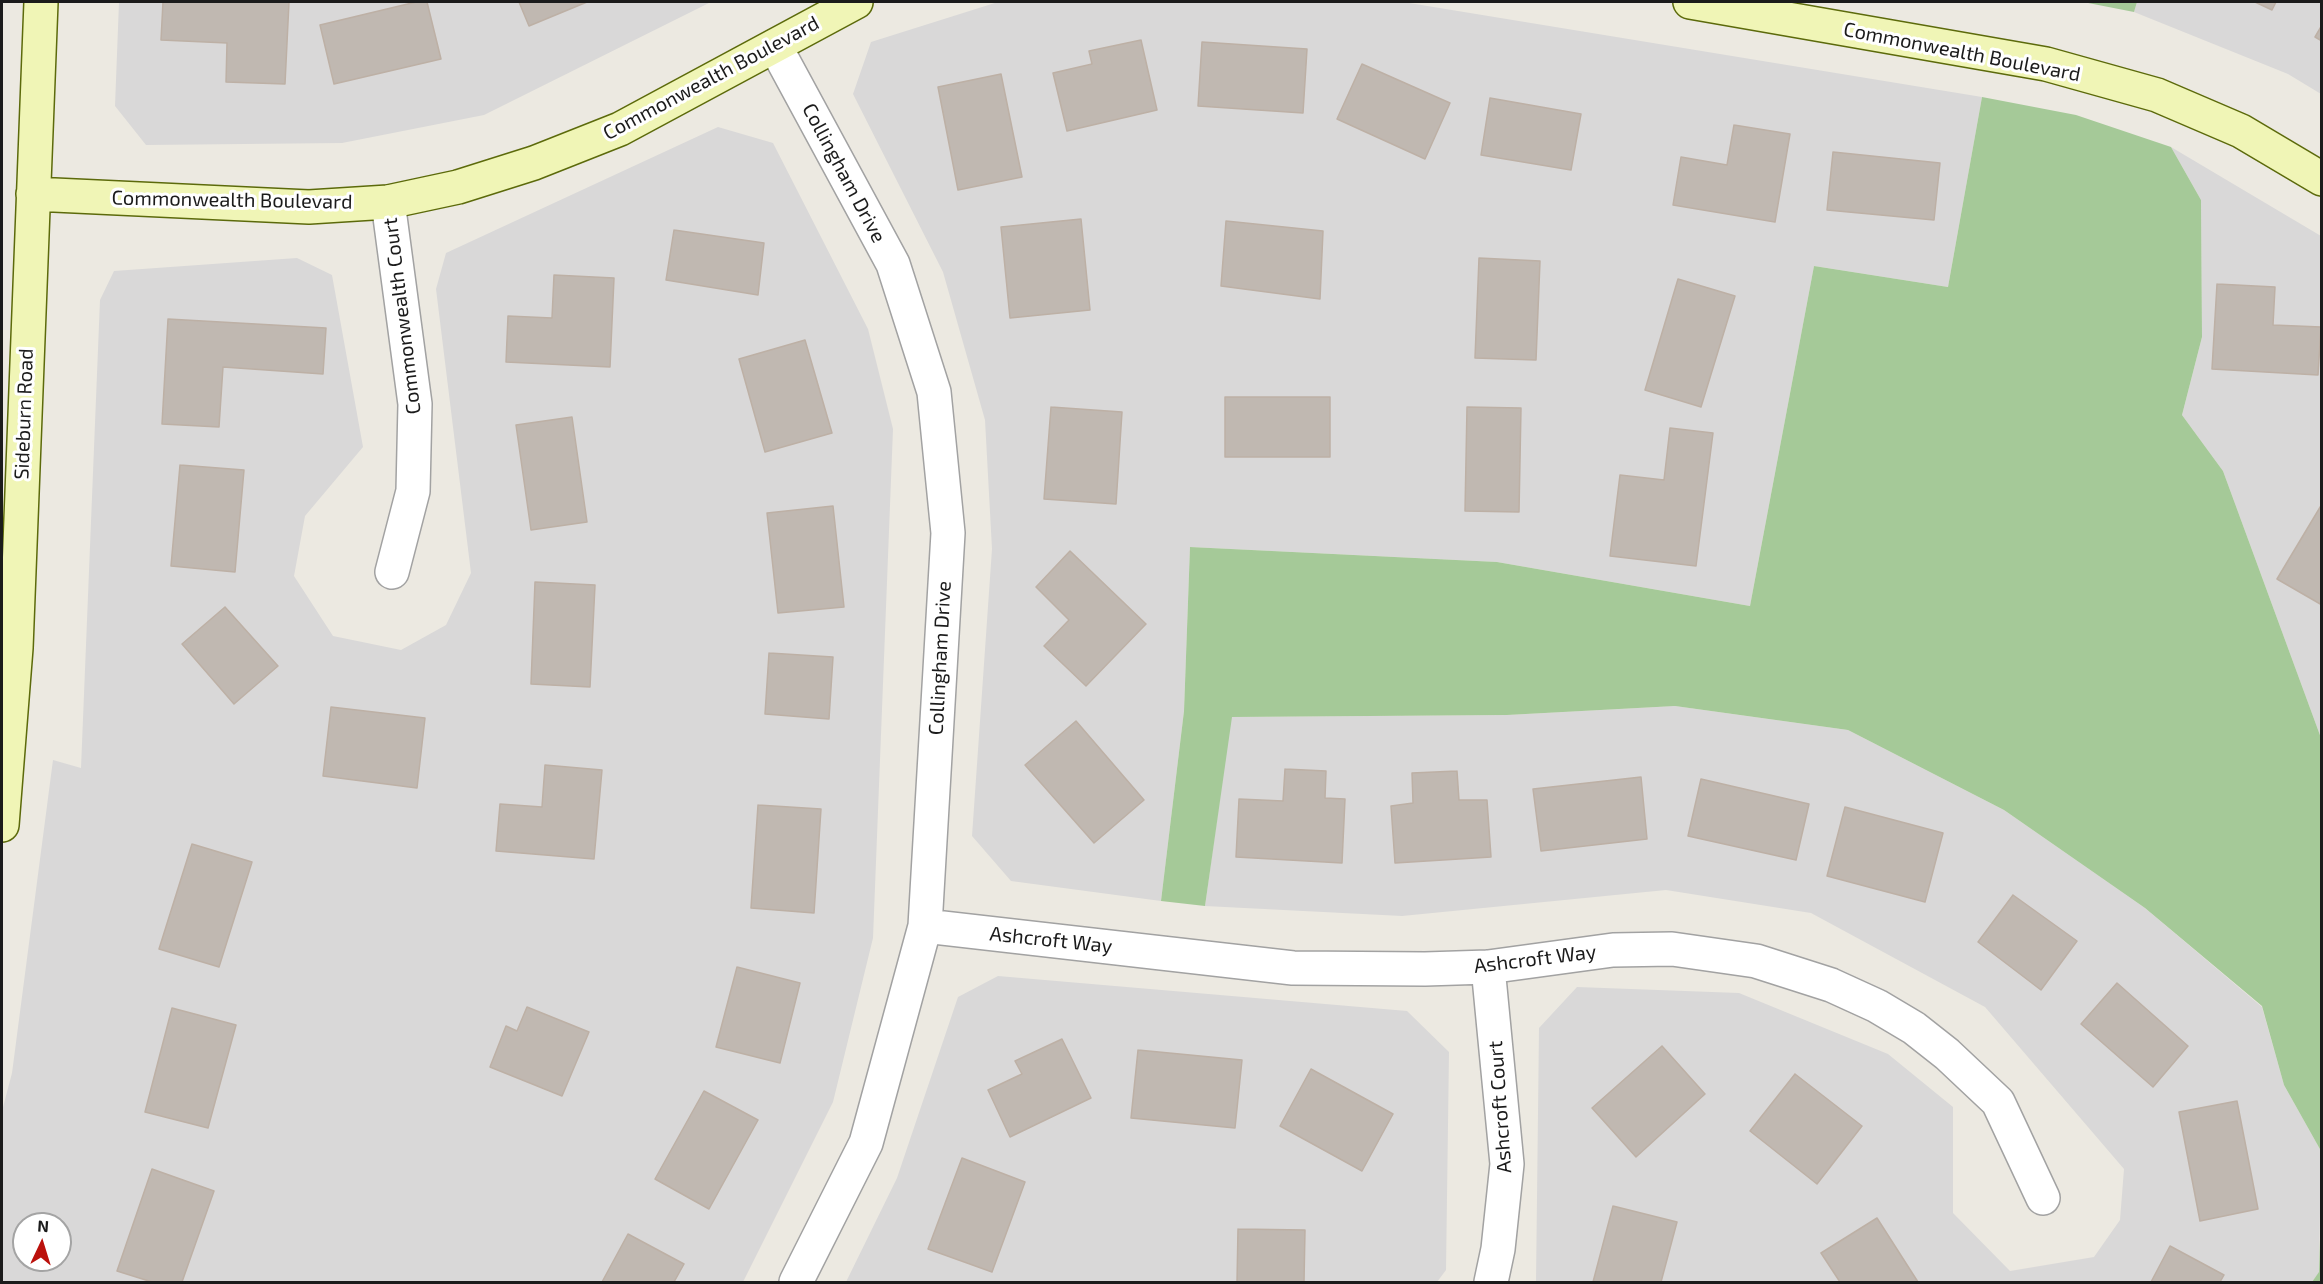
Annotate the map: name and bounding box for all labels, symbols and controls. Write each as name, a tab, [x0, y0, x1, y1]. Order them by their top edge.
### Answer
street label: Commonwealth Boulevard	[599, 11, 823, 145]
street label: Commonwealth Boulevard	[1841, 17, 2083, 87]
street label: Collingham Drive	[797, 99, 891, 247]
street label: Commonwealth Boulevard	[111, 186, 353, 214]
street label: Commonwealth Court	[378, 216, 426, 416]
street label: Sideburn Road	[10, 348, 38, 480]
street label: Collingham Drive	[924, 580, 956, 736]
street label: Ashcroft Way	[989, 922, 1113, 958]
street label: Ashcroft Way	[1472, 940, 1598, 978]
street label: Ashcroft Court	[1483, 1040, 1517, 1174]
north arrow	[12, 1212, 72, 1272]
text: N	[37, 1216, 50, 1235]

